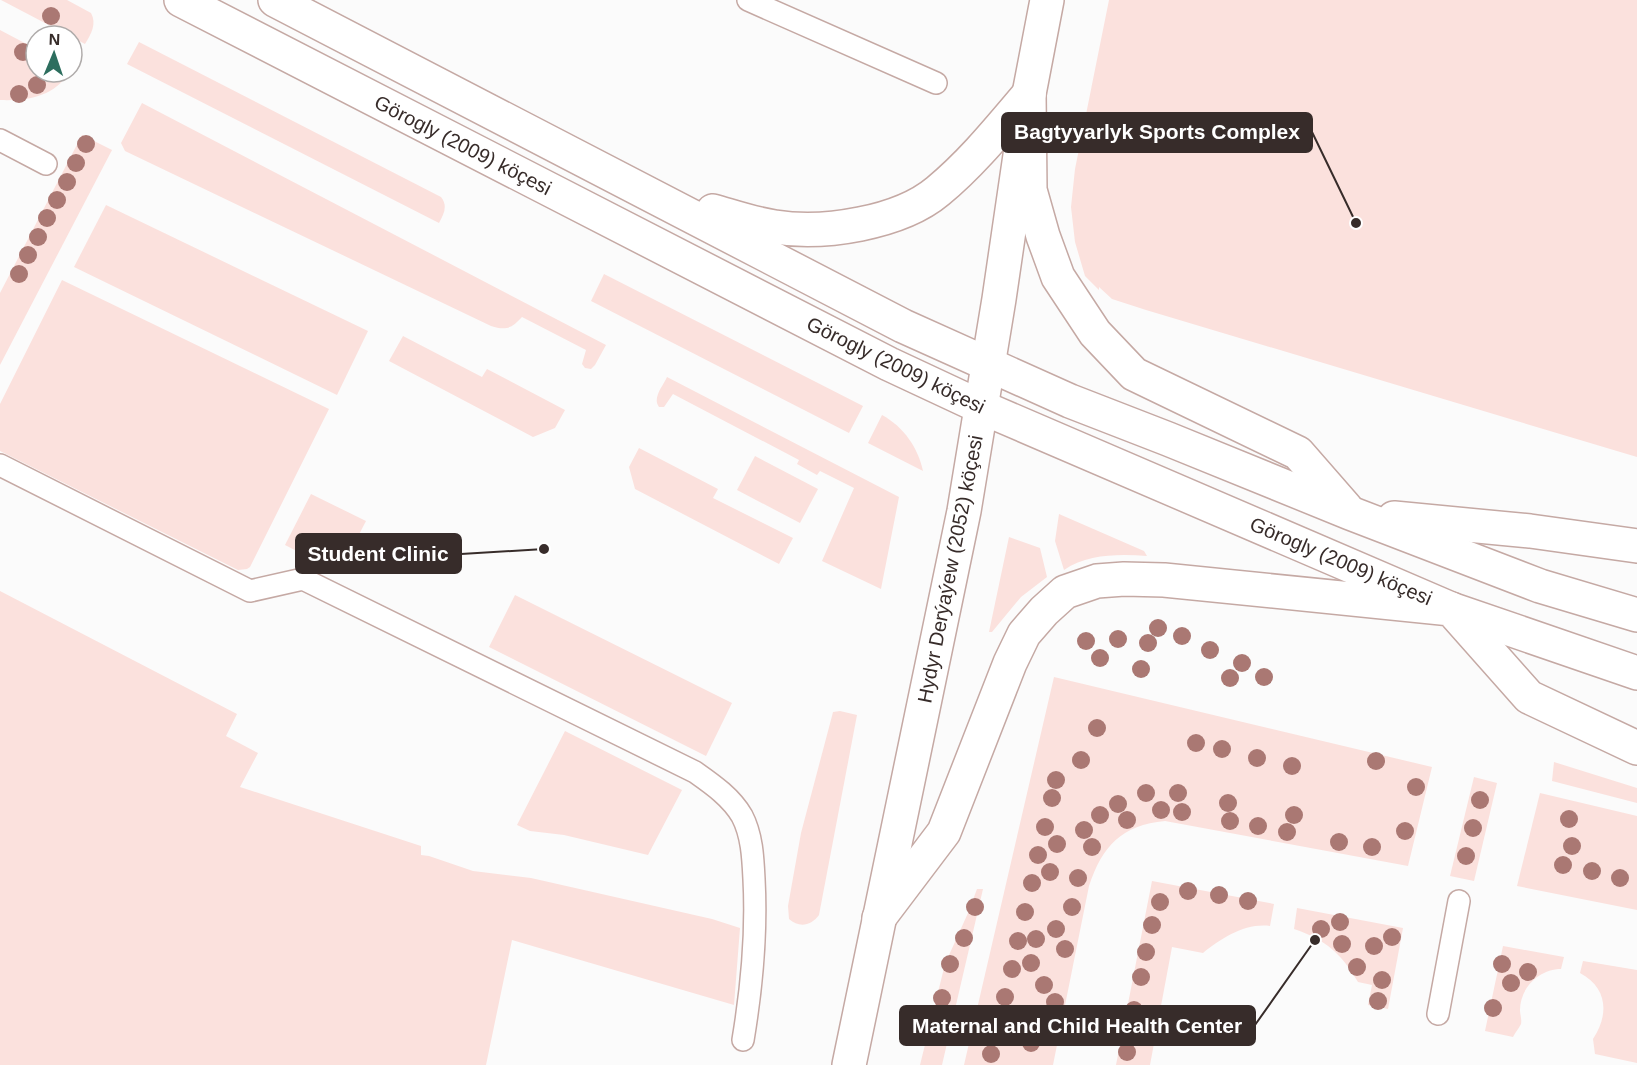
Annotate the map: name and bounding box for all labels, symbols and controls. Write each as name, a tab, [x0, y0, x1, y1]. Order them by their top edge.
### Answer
north arrow	[24, 24, 84, 84]
text: N	[48, 31, 61, 48]
street label: Görogly (2009) köçesi	[371, 91, 555, 199]
callout: Bagtyyarlyk Sports Complex	[1002, 113, 1312, 152]
text: Bagtyyarlyk Sports Complex	[1014, 120, 1300, 143]
street label: Görogly (2009) köçesi	[803, 312, 989, 418]
street label: Hydyr Derýaýew (2052) köçesi	[913, 433, 987, 705]
street label: Görogly (2009) köçesi	[1247, 513, 1435, 609]
callout: Student Clinic	[296, 534, 461, 573]
text: Student Clinic	[307, 542, 449, 565]
callout: Maternal and Child Health Center	[900, 1006, 1255, 1045]
text: Maternal and Child Health Center	[912, 1014, 1242, 1037]

